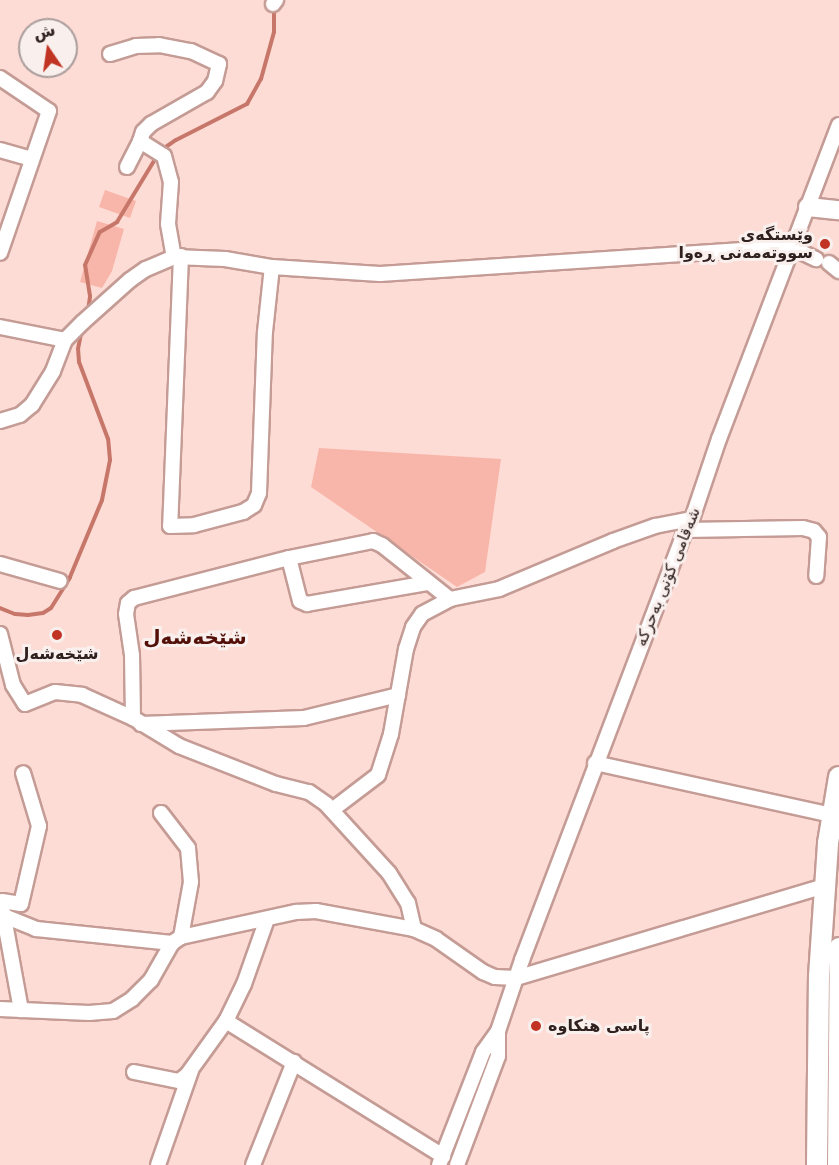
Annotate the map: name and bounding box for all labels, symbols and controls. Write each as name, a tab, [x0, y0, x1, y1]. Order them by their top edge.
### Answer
north arrow	[18, 18, 78, 78]
text: ش	[31, 20, 57, 44]
place label: وێستگەی سووتەمەنی ڕەوا	[678, 225, 813, 263]
marker: وێستگەی سووتەمەنی ڕەوا	[818, 237, 832, 251]
street label: شەقامی کۆنی بەحرکە	[631, 505, 705, 649]
district label: شێخەشەل	[143, 625, 247, 649]
marker: شێخه‌شه‌ل	[50, 628, 64, 642]
place label: شێخه‌شه‌ل	[16, 644, 98, 664]
place label: پاسی هنكاوه‌	[548, 1016, 650, 1036]
marker: پاسی هنكاوه‌	[529, 1019, 543, 1033]

